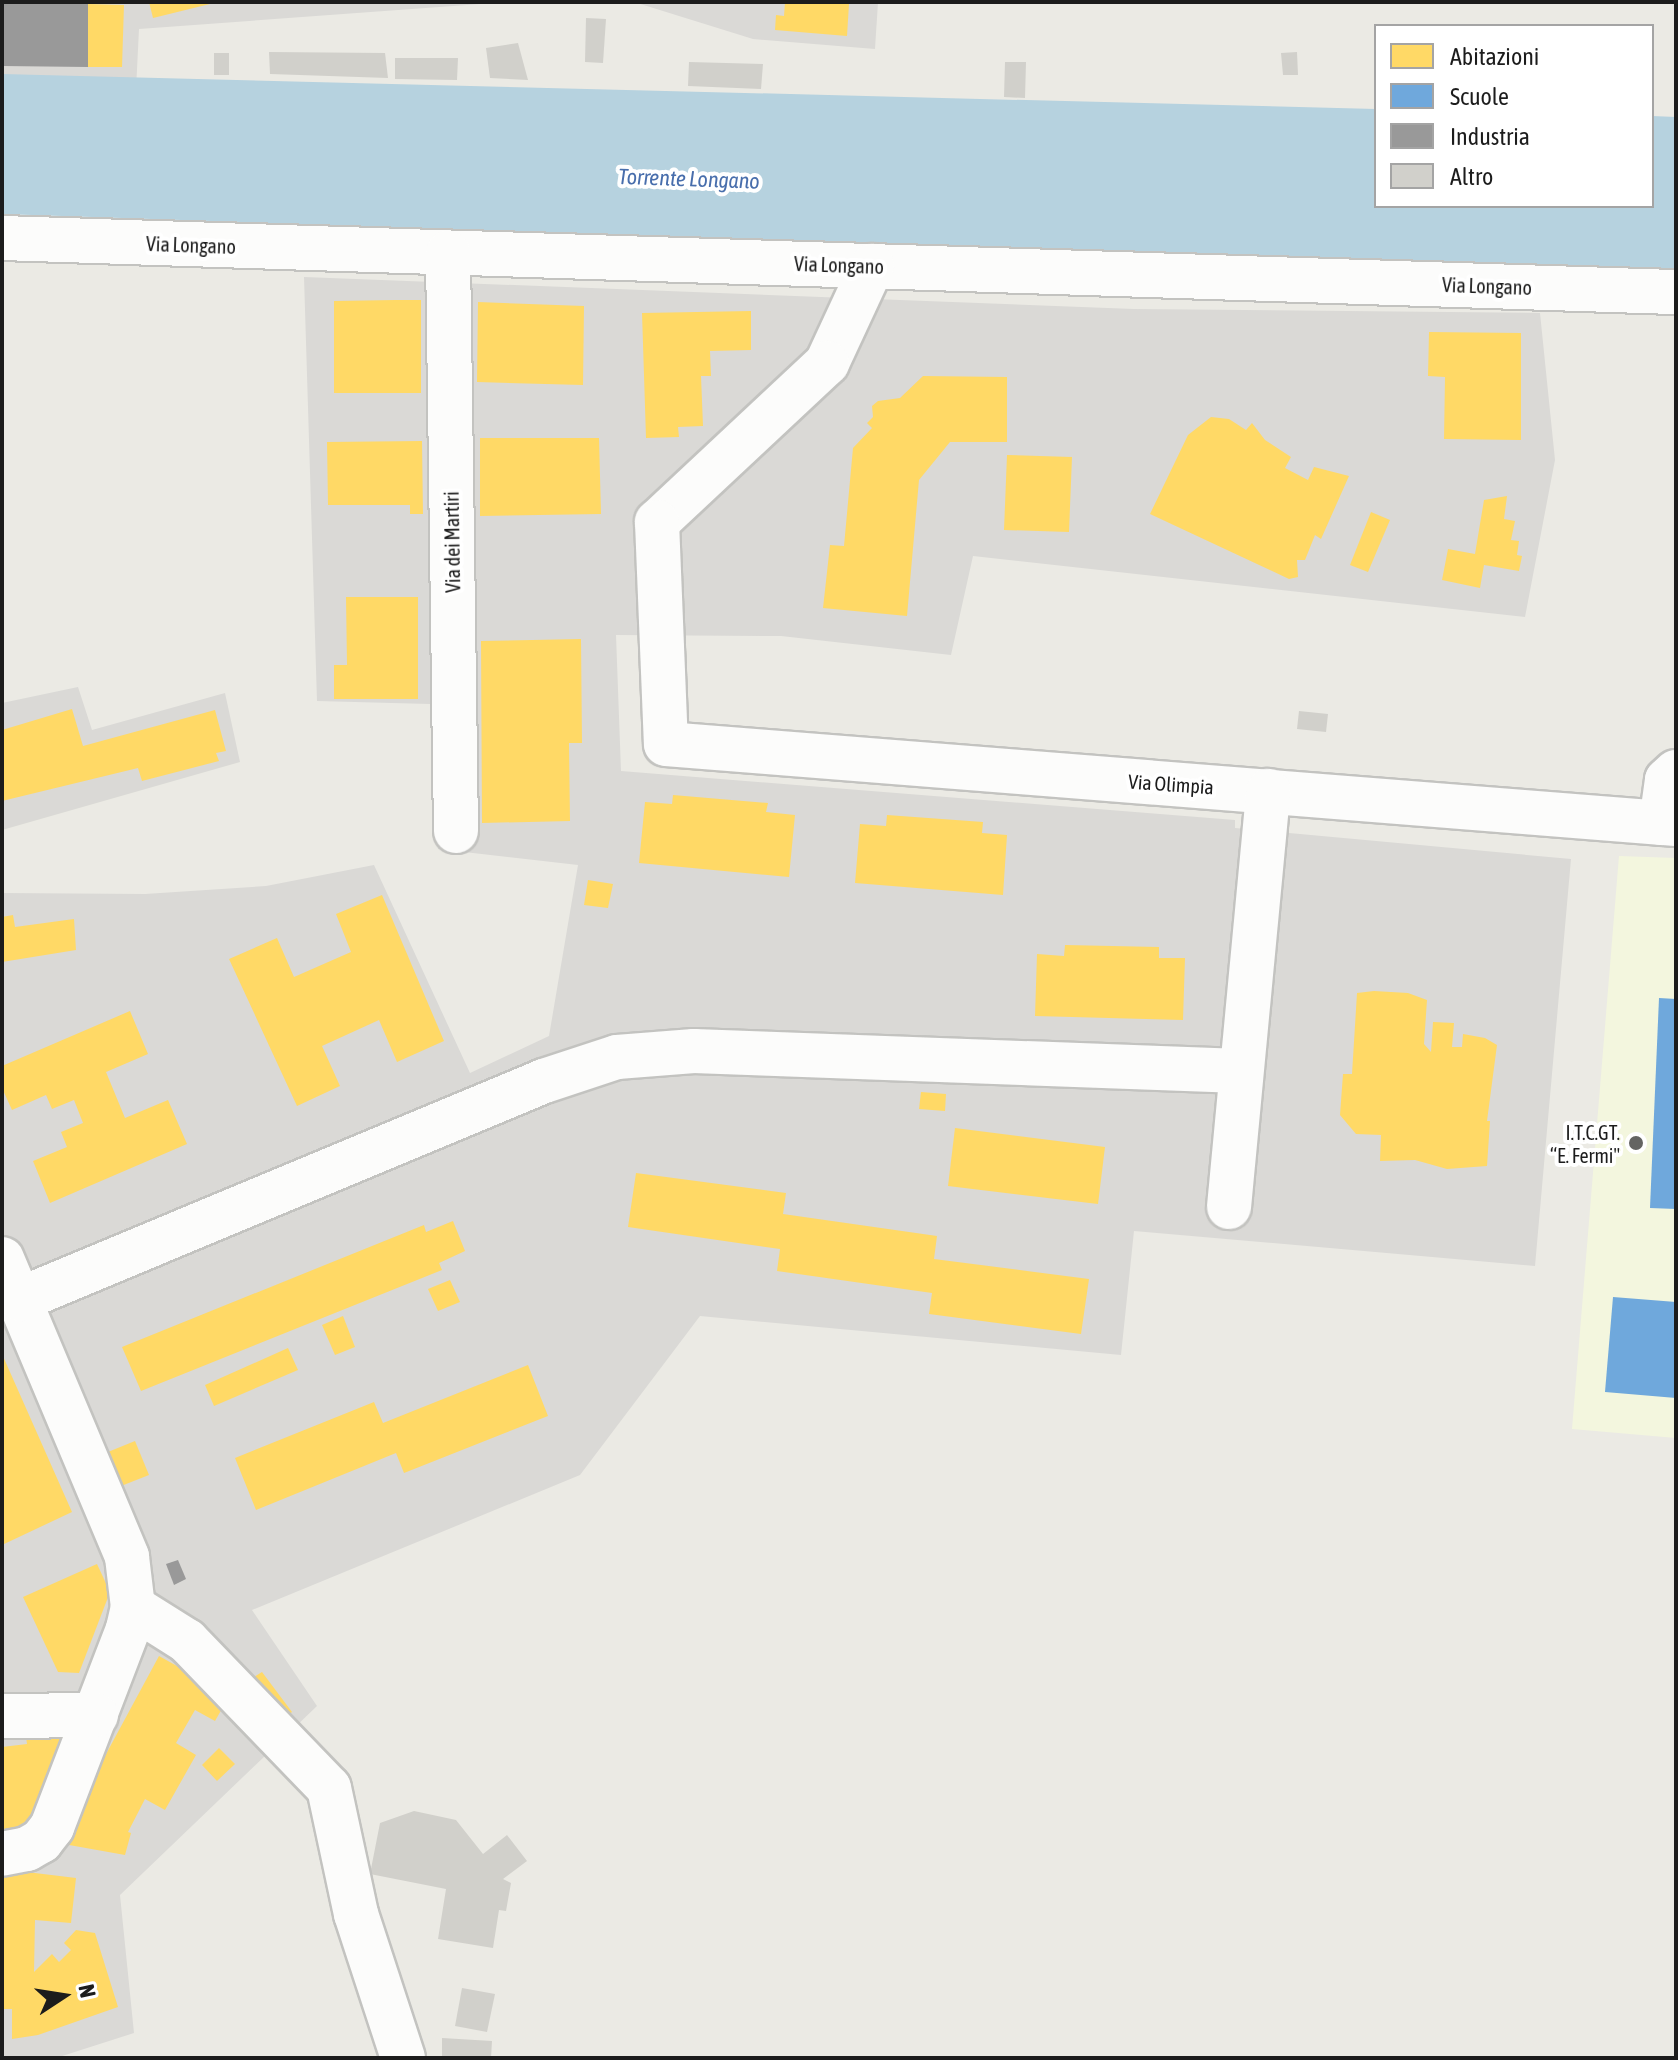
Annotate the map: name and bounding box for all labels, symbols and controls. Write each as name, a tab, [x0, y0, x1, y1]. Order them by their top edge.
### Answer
legend	[1374, 24, 1654, 208]
text: Abitazioni	[1450, 43, 1539, 70]
text: Scuole	[1450, 83, 1509, 110]
text: Industria	[1450, 123, 1530, 150]
water label: Torrente Longano	[618, 163, 760, 195]
text: Altro	[1450, 163, 1493, 190]
street label: Via Longano	[146, 231, 236, 259]
street label: Via Longano	[794, 251, 884, 279]
street label: Via Longano	[1442, 272, 1532, 300]
street label: Via dei Martiri	[439, 491, 465, 593]
street label: Via Olimpia	[1127, 769, 1215, 799]
place label: I.T.C.GT. “E. Fermi"	[1550, 1120, 1620, 1167]
marker: I.T.C.GT. “E. Fermi"	[1627, 1134, 1645, 1152]
north arrow	[24, 1956, 104, 2036]
text: N	[73, 1982, 102, 2000]

